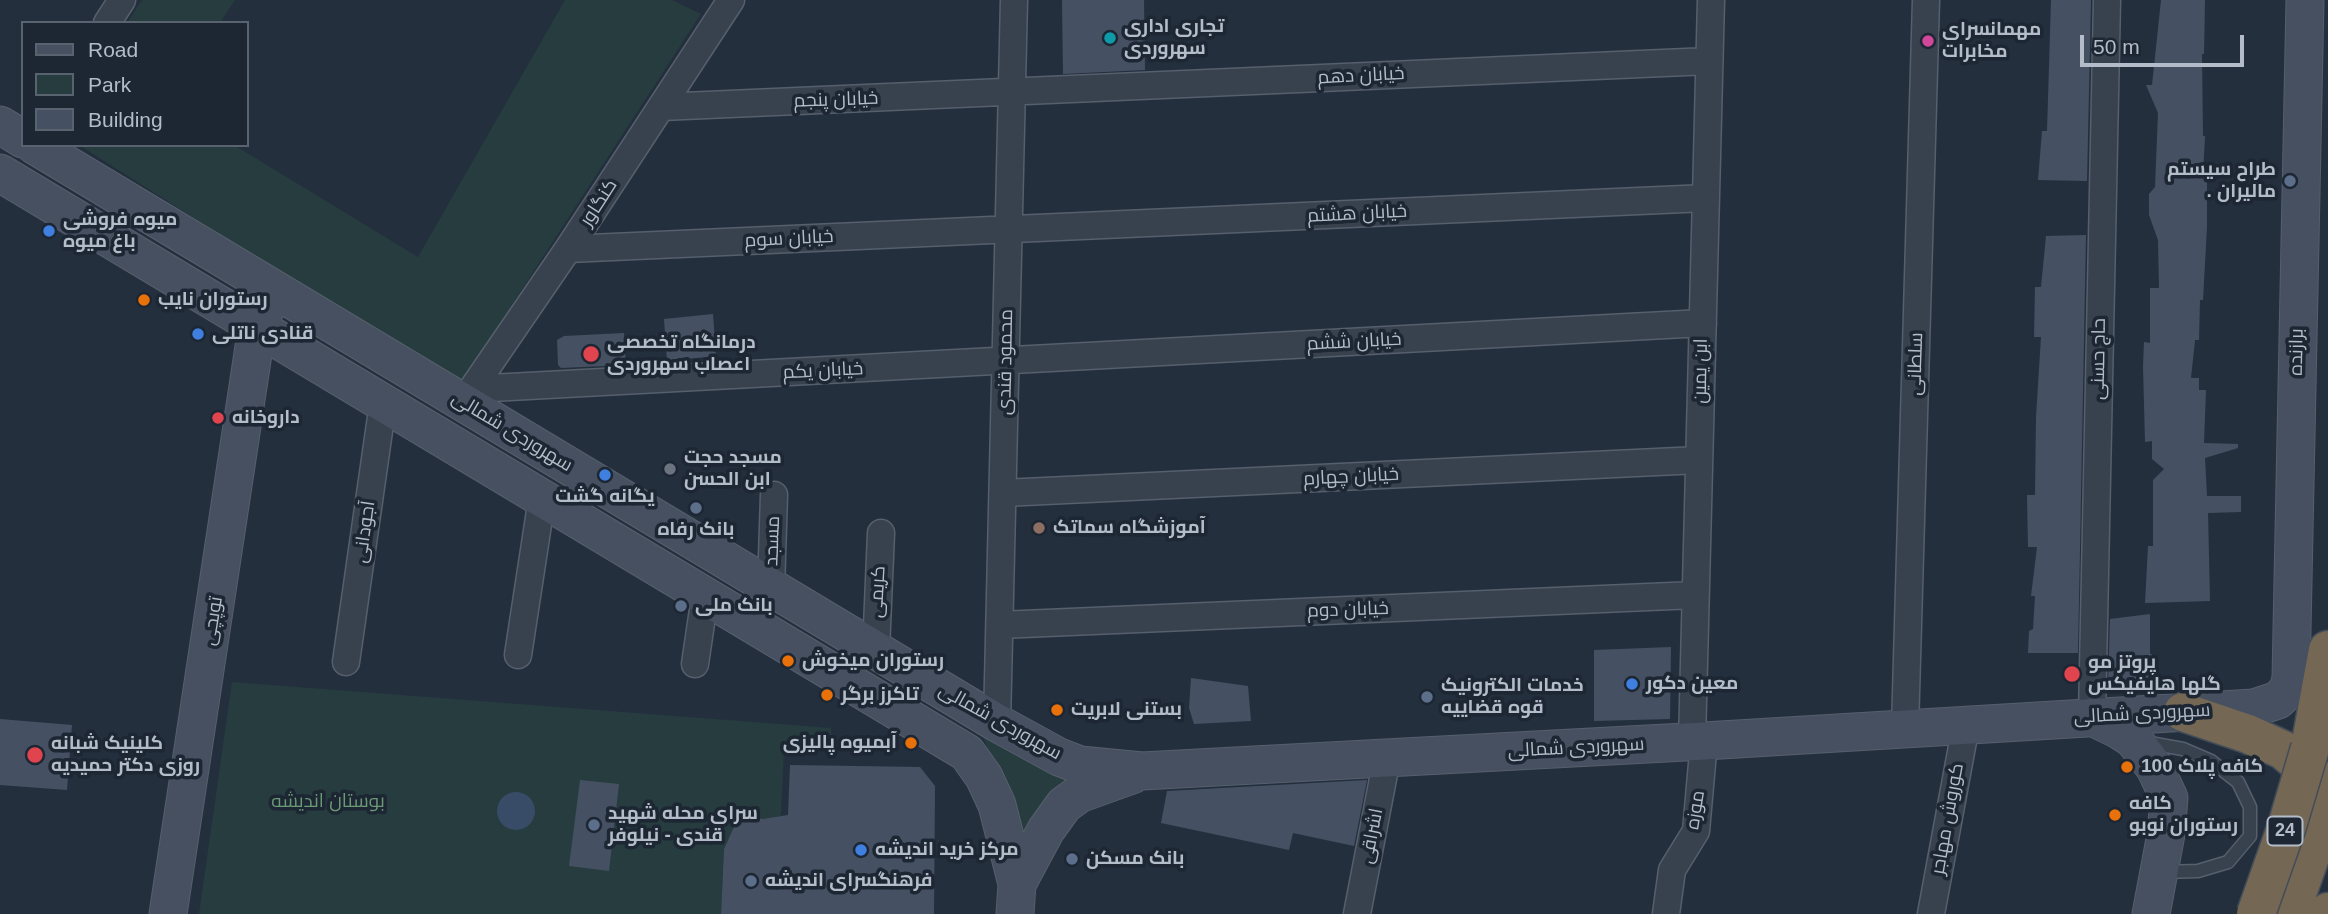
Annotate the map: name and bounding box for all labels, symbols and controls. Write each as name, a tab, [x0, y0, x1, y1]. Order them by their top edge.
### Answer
place label: تجاری اداری سهروردی	[1124, 16, 1224, 60]
place label: مهمانسرای مخابرات	[1942, 19, 2041, 63]
legend	[21, 21, 248, 147]
scale bar	[2083, 21, 2248, 65]
marker: تجاری اداری سهروردی	[1102, 30, 1118, 46]
marker: مهمانسرای مخابرات	[1920, 33, 1936, 49]
text: 50 m	[2093, 35, 2140, 58]
text: Road	[88, 38, 138, 61]
street label: خیابان دهم	[1317, 62, 1405, 90]
text: Park	[88, 73, 131, 96]
street label: خیابان پنجم	[793, 87, 879, 113]
text: Building	[88, 108, 163, 131]
place label: طراح سیستم . مالیران	[2167, 159, 2276, 203]
marker: طراح سیستم . مالیران	[2282, 173, 2298, 189]
street label: کنگاور	[575, 175, 623, 231]
street label: خیابان هشتم	[1307, 200, 1407, 228]
place label: میوه فروشی باغ میوه	[63, 209, 177, 253]
marker: میوه فروشی باغ میوه	[41, 223, 57, 239]
street label: خیابان سوم	[744, 225, 834, 253]
place label: رستوران نایب	[158, 289, 268, 311]
marker: رستوران نایب	[136, 292, 152, 308]
street label: محمود قندی	[994, 309, 1018, 415]
street label: حاج حسنی	[2087, 318, 2111, 400]
place label: قنادی ناتلی	[212, 323, 313, 345]
marker: قنادی ناتلی	[190, 326, 206, 342]
street label: خیابان ششم	[1306, 328, 1402, 356]
street label: برازنده	[2285, 328, 2309, 376]
place label: درمانگاه تخصصی اعصاب سهروردی	[607, 332, 756, 376]
street label: سلطانی	[1904, 332, 1928, 396]
street label: ابن یمین	[1689, 338, 1713, 404]
marker: درمانگاه تخصصی اعصاب سهروردی	[581, 344, 601, 364]
street label: خیابان یکم	[782, 358, 864, 384]
street label: سهروردی شمالی	[447, 387, 577, 477]
place label: داروخانه	[232, 407, 300, 429]
marker: داروخانه	[210, 410, 226, 426]
place label: مسجد حجت ابن الحسن	[684, 447, 782, 491]
marker: مسجد حجت ابن الحسن	[662, 461, 678, 477]
street label: خیابان چهارم	[1303, 463, 1399, 491]
marker: یگانه گشت	[597, 467, 613, 483]
place label: یگانه گشت	[555, 486, 655, 508]
street label: آجودانی	[349, 499, 381, 565]
marker: بانک رفاه	[688, 500, 704, 516]
street label: مسجد	[761, 516, 785, 566]
place label: آموزشگاه سماتک	[1053, 517, 1206, 539]
place label: بانک رفاه	[657, 519, 735, 541]
marker: آموزشگاه سماتک	[1031, 520, 1047, 536]
street label: کریمی	[865, 565, 891, 619]
street label: توپچی	[198, 595, 228, 647]
place label: بانک ملی	[695, 595, 773, 617]
street label: خیابان دوم	[1307, 597, 1389, 623]
marker: بانک ملی	[673, 598, 689, 614]
place label: رستوران میخوش	[802, 650, 944, 672]
place label: پروتز مو گلها هایفیکس	[2088, 652, 2221, 696]
marker: رستوران میخوش	[780, 653, 796, 669]
marker: پروتز مو گلها هایفیکس	[2062, 664, 2082, 684]
place label: معین دکور	[1646, 673, 1738, 695]
place label: خدمات الکترونیک قوه قضاییه	[1441, 675, 1584, 719]
marker: معین دکور	[1624, 676, 1640, 692]
street label: سهروردی شمالی	[935, 679, 1065, 765]
place label: تاکرز برگر	[841, 684, 919, 706]
marker: تاکرز برگر	[819, 687, 835, 703]
marker: خدمات الکترونیک قوه قضاییه	[1419, 689, 1435, 705]
place label: بستنی لابریت	[1071, 699, 1182, 721]
street label: سهروردی شمالی	[2073, 699, 2211, 729]
marker: بستنی لابریت	[1049, 702, 1065, 718]
place label: آبمیوه پالیزی	[783, 732, 897, 754]
place label: کلینیک شبانه روزی دکتر حمیدیه	[51, 733, 200, 777]
street label: سهروردی شمالی	[1507, 733, 1645, 763]
marker: آبمیوه پالیزی	[903, 735, 919, 751]
marker: کلینیک شبانه روزی دکتر حمیدیه	[25, 745, 45, 765]
place label: کافه پلاک 100	[2141, 756, 2263, 778]
marker: کافه پلاک 100	[2119, 759, 2135, 775]
street label: کوروش مهاجر	[1927, 761, 1969, 877]
street label: موزه	[1682, 789, 1710, 831]
park label: بوستان اندیشه	[271, 791, 385, 813]
place label: کافه رستوران نوبو	[2129, 793, 2238, 837]
place label: سرای محله شهید قندی - نیلوفر	[608, 803, 758, 847]
street label: اشراقی	[1355, 806, 1389, 866]
marker: کافه رستوران نوبو	[2107, 807, 2123, 823]
road number: 24	[2268, 816, 2302, 846]
marker: سرای محله شهید قندی - نیلوفر	[586, 817, 602, 833]
place label: مرکز خرید اندیشه	[875, 839, 1019, 861]
marker: مرکز خرید اندیشه	[853, 842, 869, 858]
place label: بانک مسکن	[1086, 848, 1184, 870]
marker: بانک مسکن	[1064, 851, 1080, 867]
place label: فرهنگسرای اندیشه	[765, 870, 933, 892]
marker: فرهنگسرای اندیشه	[743, 873, 759, 889]

